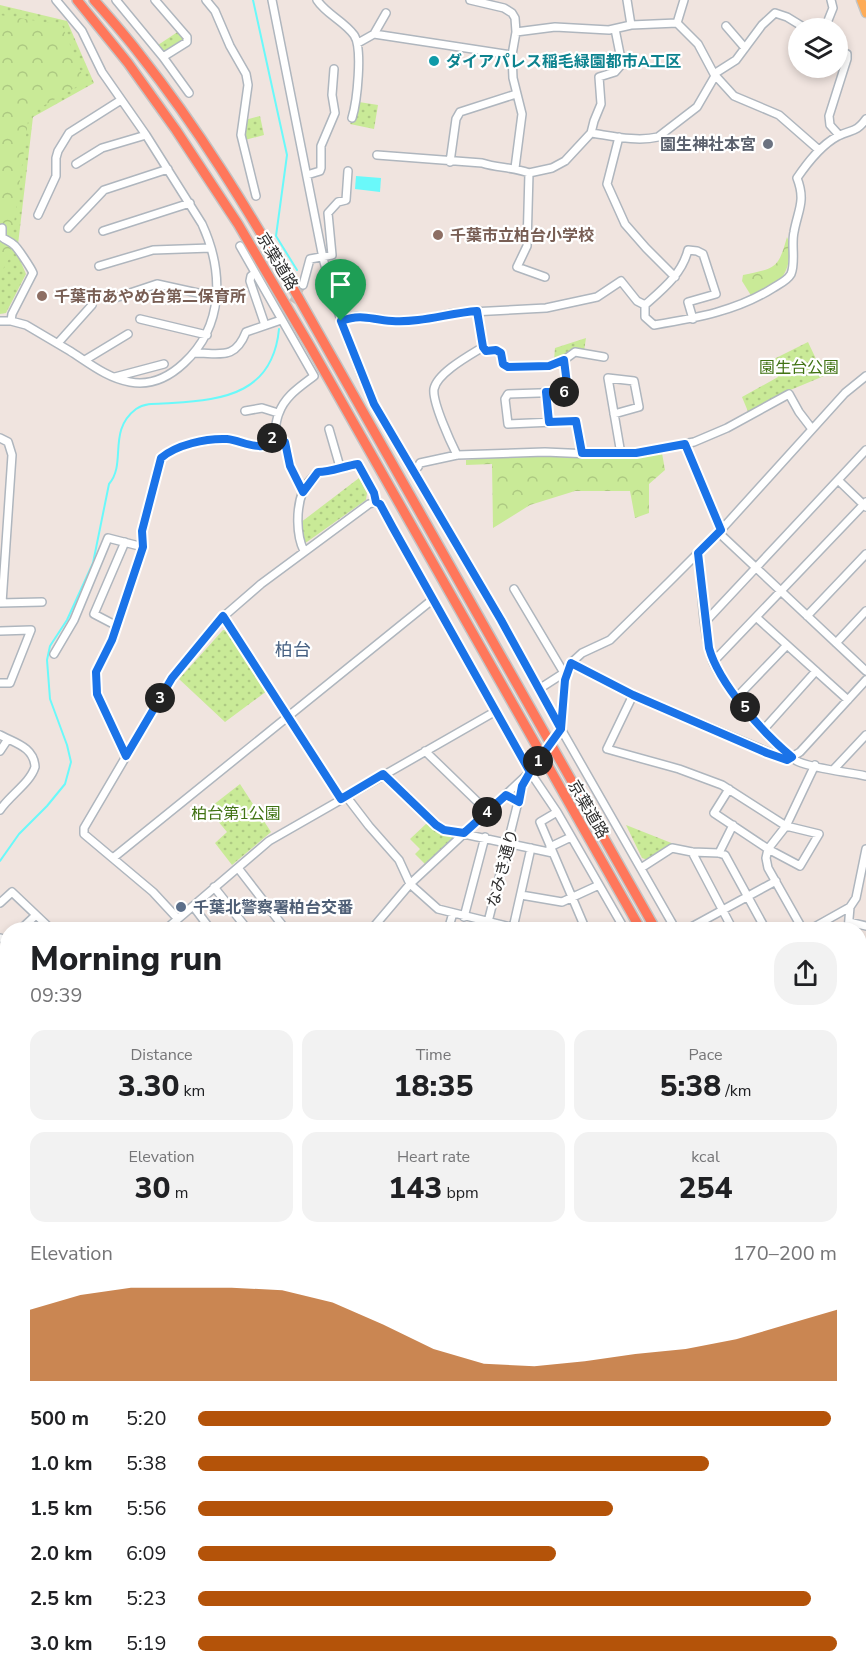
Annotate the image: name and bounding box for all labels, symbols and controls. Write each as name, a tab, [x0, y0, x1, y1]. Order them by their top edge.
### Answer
map controls	[788, 18, 848, 78]
button: layers	[788, 18, 848, 78]
place label: ダイアパレス稲毛緑園都市A工区	[446, 51, 682, 73]
marker: ダイアパレス稲毛緑園都市A工区	[427, 54, 441, 68]
place label: 園生神社本宮	[660, 134, 756, 156]
marker: 園生神社本宮	[761, 137, 775, 151]
place label: 千葉市立柏台小学校	[450, 225, 594, 247]
street label: 京葉道路	[251, 228, 303, 295]
marker: 千葉市立柏台小学校	[431, 228, 445, 242]
pin	[315, 259, 366, 321]
icon: arrive	[324, 268, 357, 301]
place label: 千葉市あやめ台第二保育所	[54, 286, 246, 308]
marker: 千葉市あやめ台第二保育所	[35, 289, 49, 303]
park label: 園生台公園	[759, 357, 839, 379]
pin: 6	[549, 377, 579, 407]
text: 6	[559, 381, 569, 403]
pin: 2	[257, 423, 287, 453]
text: 2	[267, 427, 277, 449]
district label: 柏台	[275, 638, 311, 662]
pin: 3	[145, 683, 175, 713]
text: 3	[155, 687, 165, 709]
pin: 5	[730, 692, 760, 722]
text: 5	[740, 696, 750, 718]
pin: 1	[523, 746, 553, 776]
text: 1	[533, 750, 543, 772]
street label: 京葉道路	[563, 776, 614, 843]
pin: 4	[472, 797, 502, 827]
text: 4	[482, 801, 492, 823]
park label: 柏台第1公園	[191, 803, 281, 825]
street label: なみき通り	[482, 827, 524, 910]
place label: 千葉北警察署柏台交番	[193, 897, 353, 919]
marker: 千葉北警察署柏台交番	[174, 900, 188, 914]
text: Morning run	[30, 937, 222, 982]
button: share	[774, 942, 837, 1005]
text: 09:39	[30, 982, 83, 1009]
text: Distance	[130, 1044, 193, 1066]
text: Time	[416, 1044, 451, 1066]
text: Pace	[689, 1044, 722, 1066]
text: 3.30	[118, 1066, 180, 1107]
text: 18:35	[394, 1066, 473, 1107]
text: 5:38	[659, 1066, 721, 1107]
text: km	[180, 1080, 205, 1102]
text: /km	[721, 1080, 752, 1102]
text: Elevation	[128, 1146, 195, 1168]
text: Heart rate	[397, 1146, 470, 1168]
text: kcal	[691, 1146, 720, 1168]
text: 30	[135, 1168, 171, 1209]
text: 143	[388, 1168, 442, 1209]
text: 254	[679, 1168, 733, 1209]
text: m	[171, 1182, 188, 1204]
text: bpm	[442, 1182, 479, 1204]
text: Elevation	[30, 1240, 113, 1267]
text: 170–200 m	[733, 1240, 837, 1267]
text: 500 m	[30, 1405, 89, 1432]
text: 5:20	[126, 1405, 167, 1432]
text: 1.0 km	[30, 1450, 93, 1477]
text: 5:38	[126, 1450, 167, 1477]
text: 1.5 km	[30, 1495, 93, 1522]
text: 5:56	[126, 1495, 167, 1522]
text: 2.0 km	[30, 1540, 93, 1567]
text: 6:09	[126, 1540, 167, 1567]
text: 2.5 km	[30, 1585, 93, 1612]
text: 5:23	[126, 1585, 167, 1612]
text: 3.0 km	[30, 1630, 93, 1657]
text: 5:19	[126, 1630, 167, 1657]

